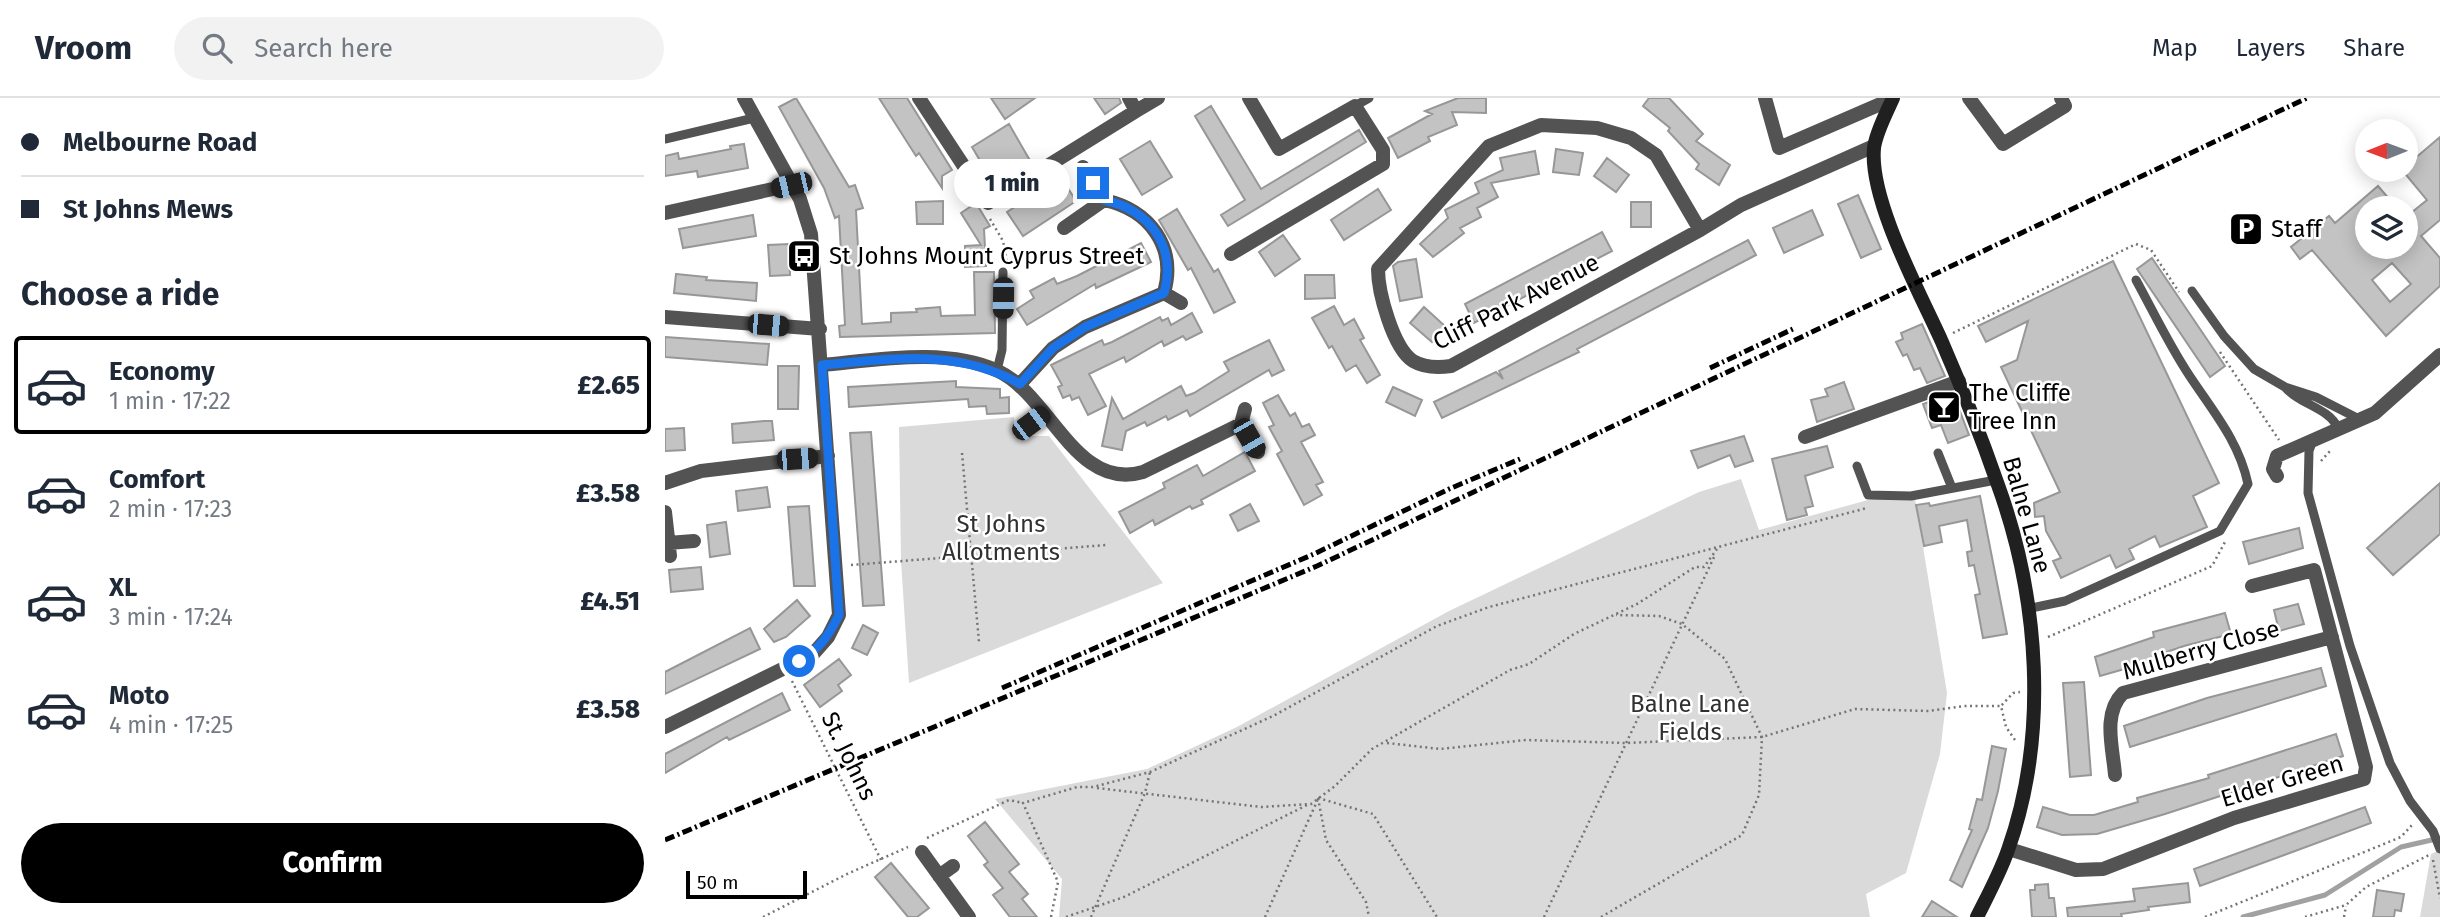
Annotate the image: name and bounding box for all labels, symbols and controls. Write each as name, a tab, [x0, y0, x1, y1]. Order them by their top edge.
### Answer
search box	[174, 17, 664, 80]
text: Vroom	[35, 28, 132, 68]
icon: search	[198, 29, 236, 67]
text: Search here	[254, 33, 393, 64]
text: Map	[2152, 34, 2198, 62]
text: Layers	[2236, 34, 2305, 62]
text: Share	[2343, 34, 2405, 62]
north arrow	[2355, 119, 2419, 182]
map controls	[2355, 119, 2418, 259]
text: Melbourne Road	[63, 127, 257, 158]
callout: 1 min	[953, 158, 1069, 208]
route end	[1077, 167, 1109, 199]
text: 1 min	[984, 169, 1040, 197]
car	[769, 170, 814, 200]
text: St Johns Mews	[63, 194, 233, 225]
button: layers	[2355, 196, 2418, 259]
parking icon: Staff	[2227, 210, 2265, 248]
place label: Staff	[2271, 215, 2324, 243]
bus stop icon: St Johns Mount Cyprus Street	[785, 237, 823, 275]
place label: St Johns Mount Cyprus Street	[829, 242, 1144, 270]
street label: Cliff Park Avenue	[1428, 248, 1604, 356]
text: Choose a ride	[21, 275, 219, 313]
car	[993, 277, 1014, 319]
car	[747, 313, 790, 337]
icon: car	[25, 354, 88, 417]
text: Economy	[109, 356, 215, 387]
text: £2.65	[577, 370, 640, 401]
place label: The Cliffe Tree Inn	[1969, 379, 2071, 435]
text: 1 min · 17:22	[109, 387, 231, 415]
bar icon: The Cliffe Tree Inn	[1925, 388, 1963, 426]
car	[1008, 402, 1055, 444]
car	[1230, 415, 1269, 461]
car	[776, 447, 819, 471]
street label: Balne Lane	[1997, 454, 2057, 576]
icon: car	[25, 462, 88, 525]
text: Comfort	[109, 464, 205, 495]
text: £3.58	[576, 478, 640, 509]
text: 2 min · 17:23	[109, 495, 232, 523]
park label: St Johns Allotments	[942, 510, 1060, 566]
icon: car	[25, 570, 88, 633]
text: XL	[109, 572, 137, 603]
text: £4.51	[580, 586, 640, 617]
text: 3 min · 17:24	[109, 603, 233, 631]
street label: Mulberry Close	[2119, 614, 2283, 686]
route start	[783, 645, 815, 677]
icon: car	[25, 678, 88, 741]
text: Moto	[109, 680, 169, 711]
park label: Balne Lane Fields	[1630, 690, 1750, 746]
text: £3.58	[576, 694, 640, 725]
street label: St. Johns	[816, 707, 882, 805]
text: 4 min · 17:25	[109, 711, 233, 739]
street label: Elder Green	[2217, 749, 2347, 813]
button: Confirm	[21, 823, 644, 903]
scale bar	[686, 868, 807, 900]
text: 50 m	[697, 871, 738, 894]

